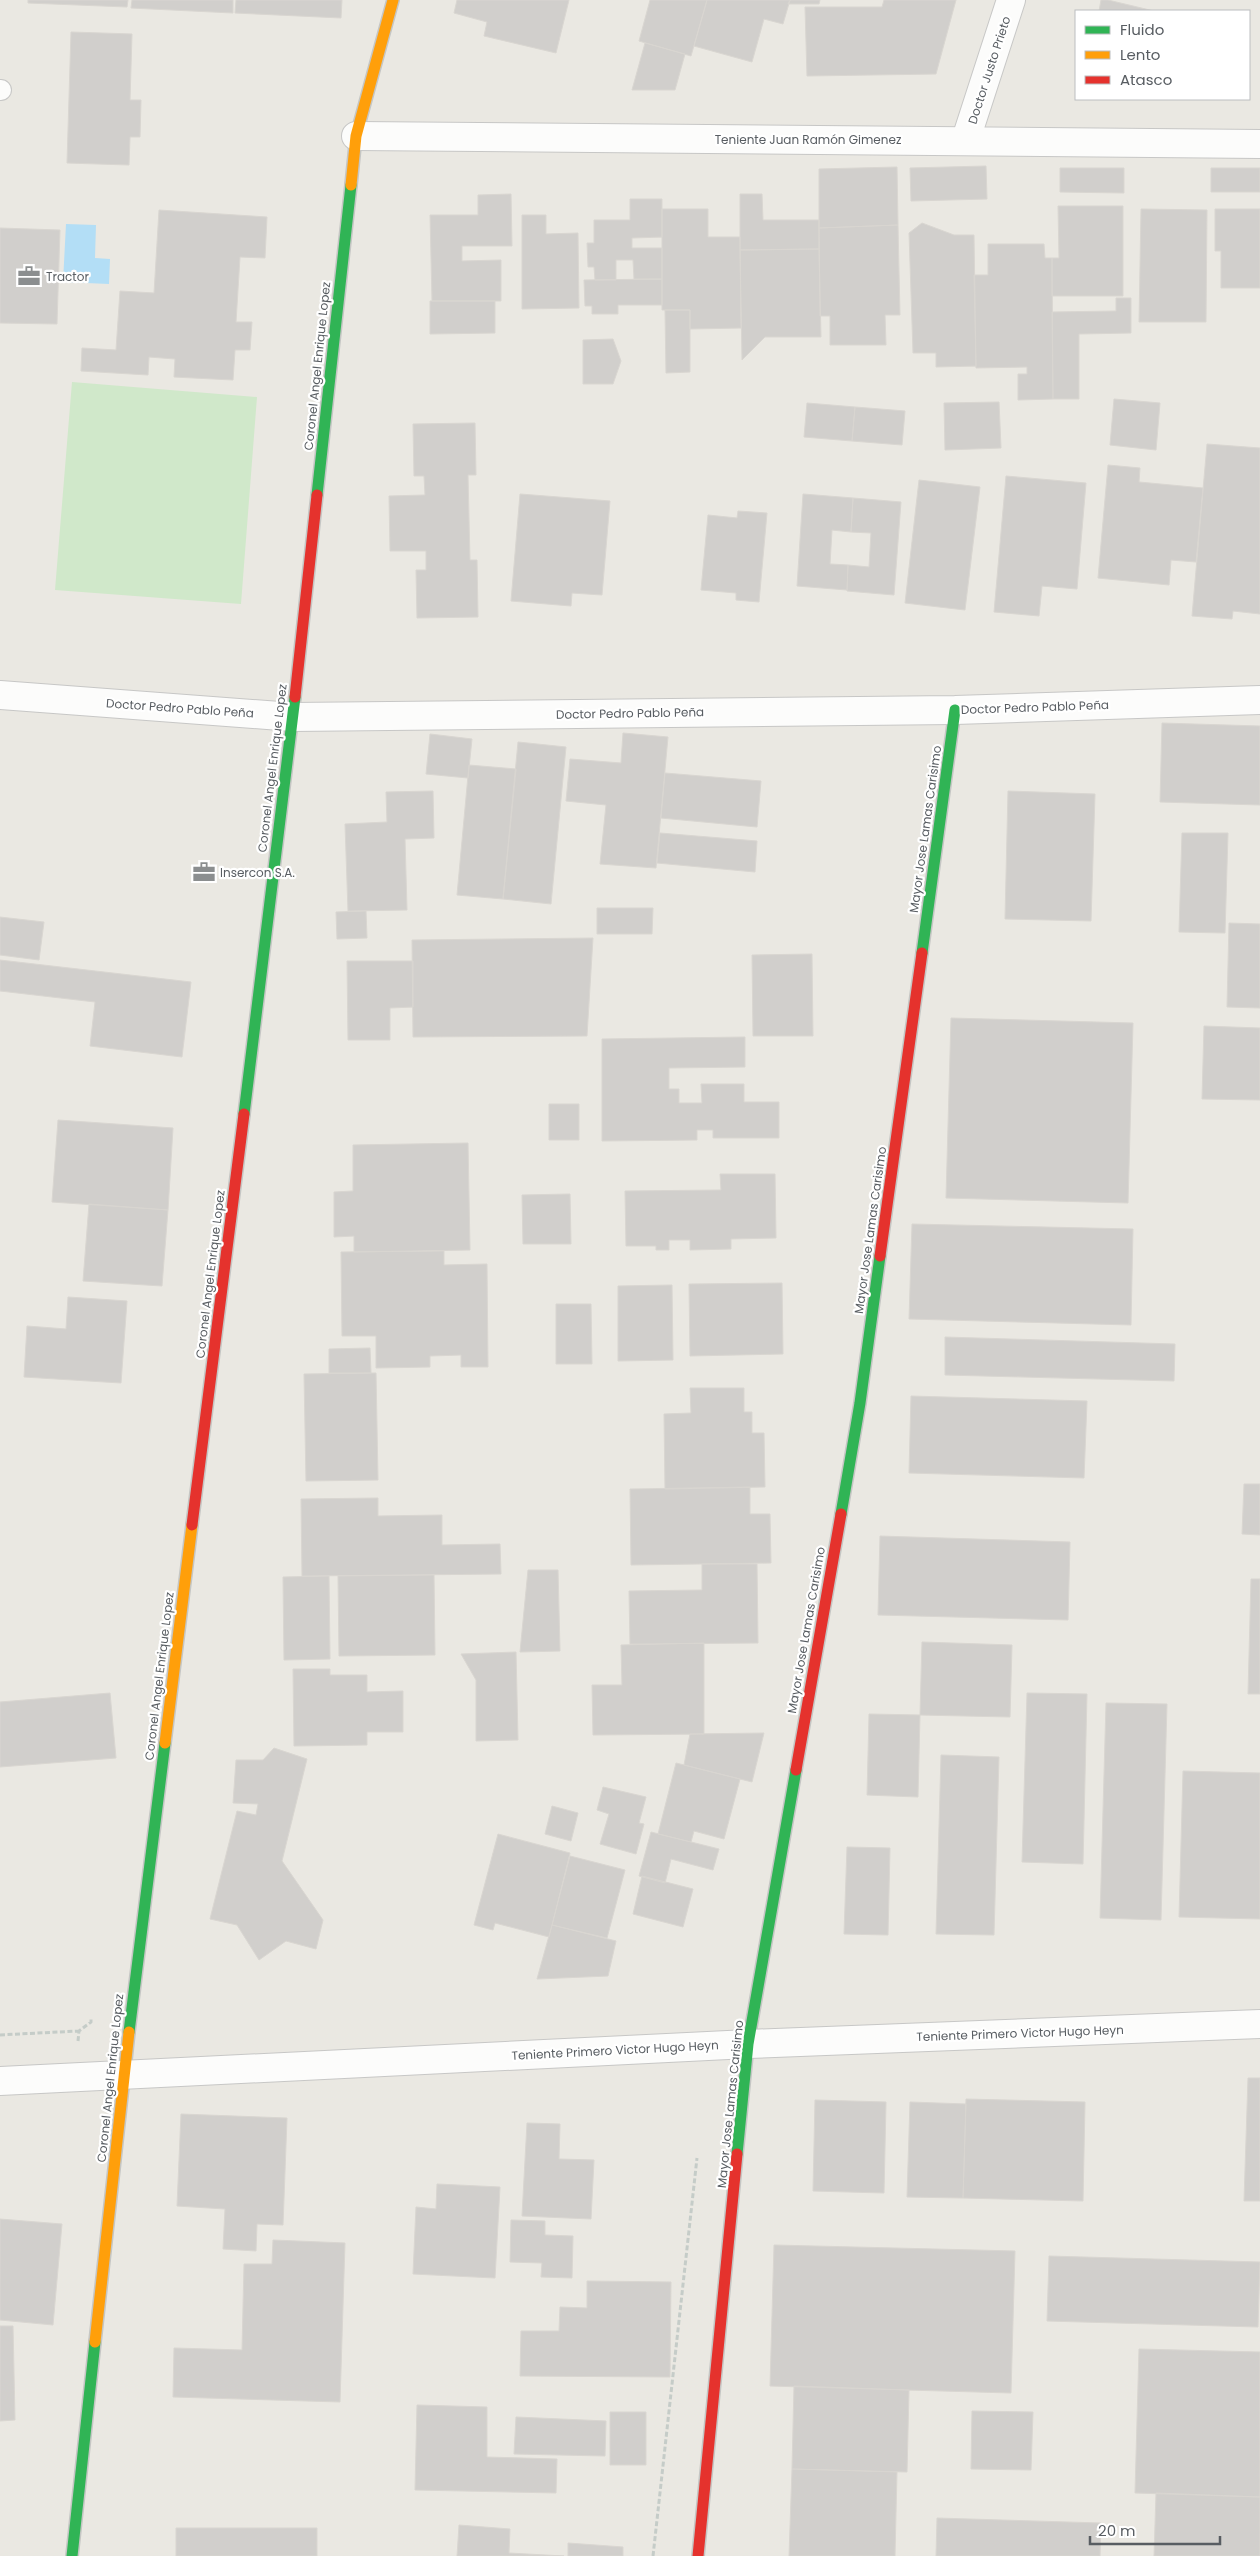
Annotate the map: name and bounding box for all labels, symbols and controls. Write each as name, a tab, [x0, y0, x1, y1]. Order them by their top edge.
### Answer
legend	[1075, 10, 1250, 100]
street label: Doctor Justo Prieto	[964, 14, 1015, 126]
text: Fluido	[1120, 19, 1164, 40]
text: Lento	[1120, 44, 1160, 65]
text: Atasco	[1120, 69, 1172, 90]
street label: Teniente Juan Ramón Gimenez	[715, 131, 901, 148]
office icon: Tractor	[16, 263, 42, 289]
place label: Tractor	[46, 268, 89, 285]
street label: Coronel Angel Enrique Lopez	[300, 281, 334, 451]
street label: Coronel Angel Enrique Lopez	[253, 683, 291, 853]
street label: Doctor Pedro Pablo Peña	[105, 694, 255, 722]
street label: Doctor Pedro Pablo Peña	[961, 696, 1109, 718]
street label: Doctor Pedro Pablo Peña	[556, 703, 704, 723]
street label: Mayor Jose Lamas Carisimo	[905, 744, 945, 914]
office icon: Insercon S.A.	[191, 859, 217, 885]
place label: Insercon S.A.	[220, 864, 295, 881]
street label: Mayor Jose Lamas Carisimo	[850, 1145, 890, 1315]
street label: Coronel Angel Enrique Lopez	[191, 1189, 229, 1359]
street label: Mayor Jose Lamas Carisimo	[783, 1545, 829, 1715]
street label: Coronel Angel Enrique Lopez	[140, 1591, 178, 1761]
street label: Coronel Angel Enrique Lopez	[93, 1993, 127, 2163]
street label: Mayor Jose Lamas Carisimo	[713, 2019, 747, 2189]
street label: Teniente Primero Victor Hugo Heyn	[916, 2021, 1124, 2045]
street label: Teniente Primero Victor Hugo Heyn	[511, 2036, 719, 2064]
scale bar	[1090, 2514, 1220, 2546]
text: 20 m	[1098, 2520, 1136, 2541]

